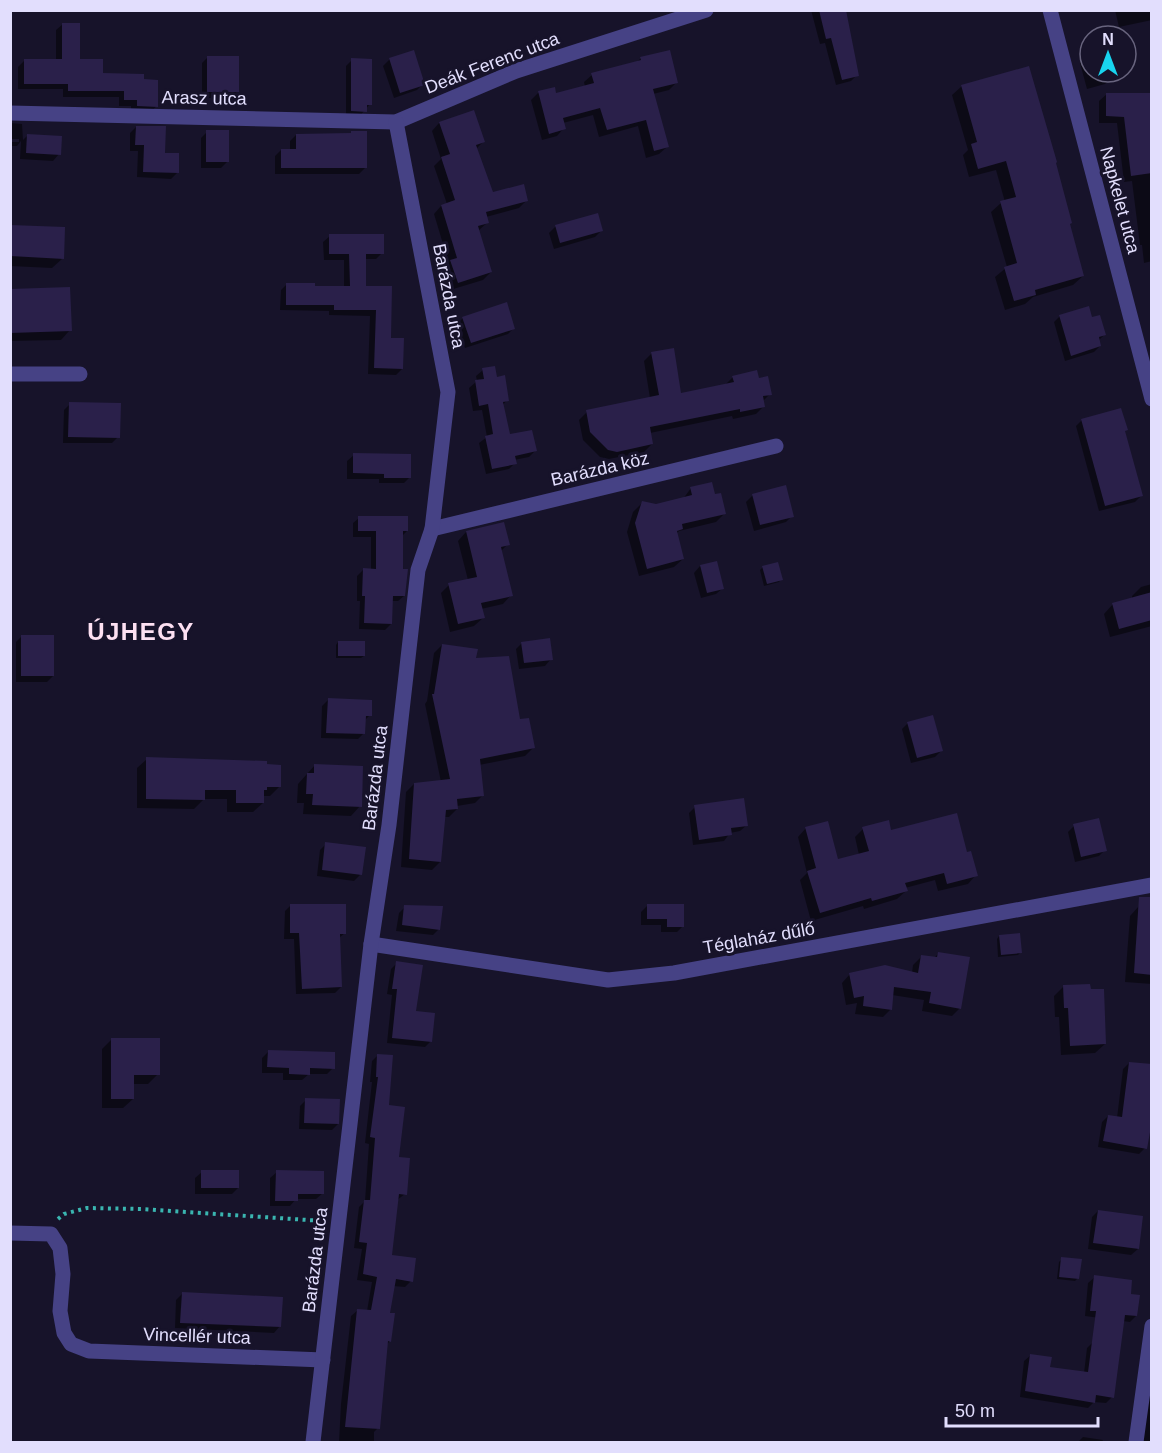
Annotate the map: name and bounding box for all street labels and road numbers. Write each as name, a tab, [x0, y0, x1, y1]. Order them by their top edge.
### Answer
street label: Deák Ferenc utca	[422, 28, 563, 98]
street label: Arasz utca	[161, 87, 248, 109]
street label: Napkelet utca	[1096, 144, 1144, 257]
street label: Barázda utca	[429, 242, 469, 351]
street label: Barázda köz	[549, 448, 651, 490]
street label: Barázda utca	[359, 723, 392, 832]
street label: Téglaház dűlő	[702, 918, 816, 958]
street label: Barázda utca	[299, 1205, 332, 1314]
street label: Vincellér utca	[143, 1324, 252, 1348]

